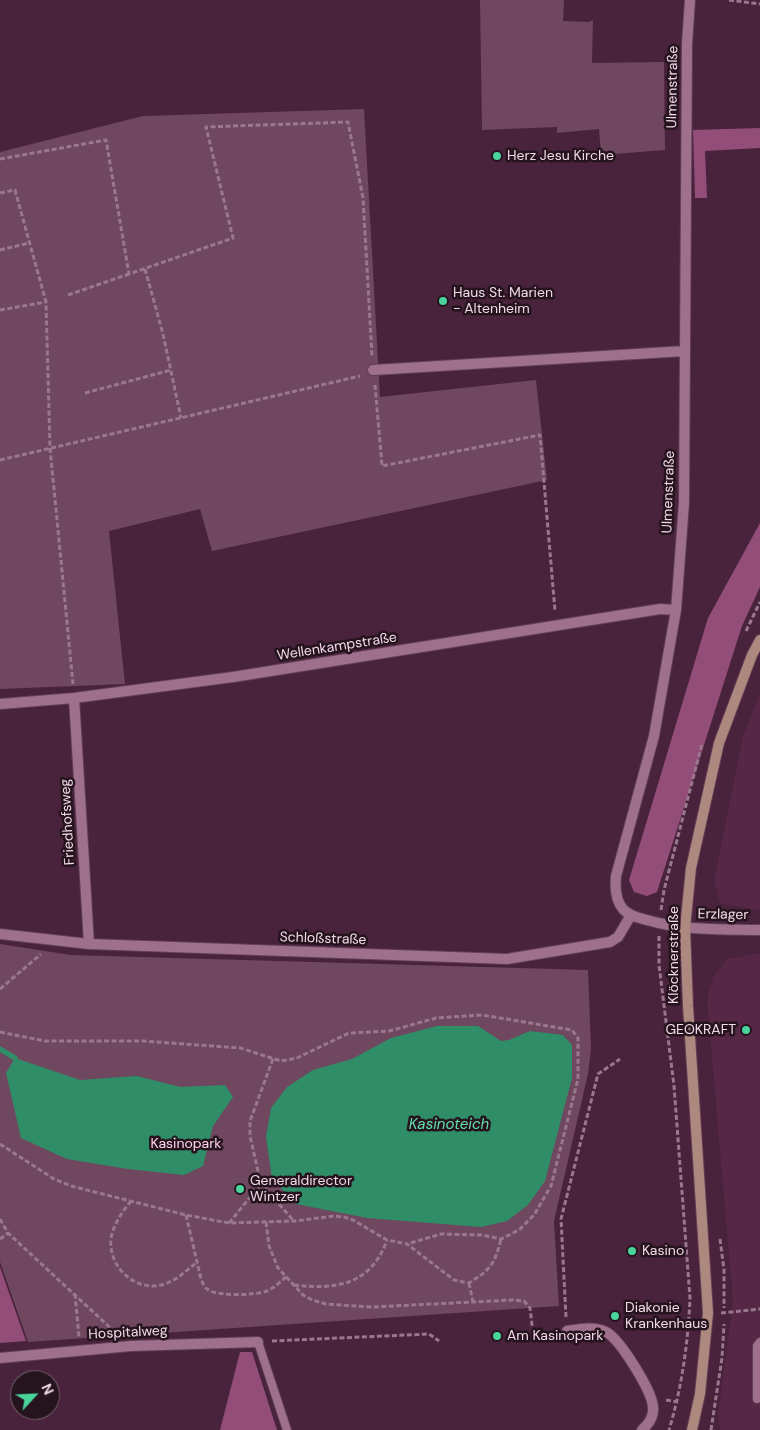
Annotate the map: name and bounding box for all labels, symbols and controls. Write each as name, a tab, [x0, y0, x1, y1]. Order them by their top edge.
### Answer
street label: Ulmenstraße	[664, 45, 682, 129]
place label: Herz Jesu Kirche	[507, 148, 614, 164]
marker: Herz Jesu Kirche	[491, 150, 503, 162]
place label: Haus St. Marien - Altenheim	[453, 285, 553, 318]
marker: Haus St. Marien - Altenheim	[437, 295, 449, 307]
street label: Ulmenstraße	[659, 450, 679, 534]
street label: Wellenkampstraße	[276, 629, 398, 665]
street label: Friedhofsweg	[57, 778, 79, 866]
street label: Klöcknerstraße	[666, 906, 682, 1004]
street label: Erzlager	[697, 906, 749, 924]
street label: Schloßstraße	[279, 929, 367, 949]
place label: GEOKRAFT	[666, 1022, 736, 1038]
marker: GEOKRAFT	[740, 1024, 752, 1036]
water label: Kasinoteich	[409, 1116, 489, 1134]
park label: Kasinopark	[151, 1136, 221, 1152]
place label: Generaldirector Wintzer	[250, 1173, 352, 1206]
marker: Generaldirector Wintzer	[234, 1183, 246, 1195]
place label: Kasino	[642, 1243, 684, 1259]
marker: Kasino	[626, 1245, 638, 1257]
place label: Diakonie Krankenhaus	[625, 1300, 707, 1332]
marker: Diakonie Krankenhaus	[609, 1310, 621, 1322]
street label: Hospitalweg	[88, 1323, 168, 1343]
place label: Am Kasinopark	[507, 1328, 603, 1344]
marker: Am Kasinopark	[491, 1330, 503, 1342]
north arrow	[10, 1370, 60, 1420]
text: N	[37, 1381, 58, 1398]

